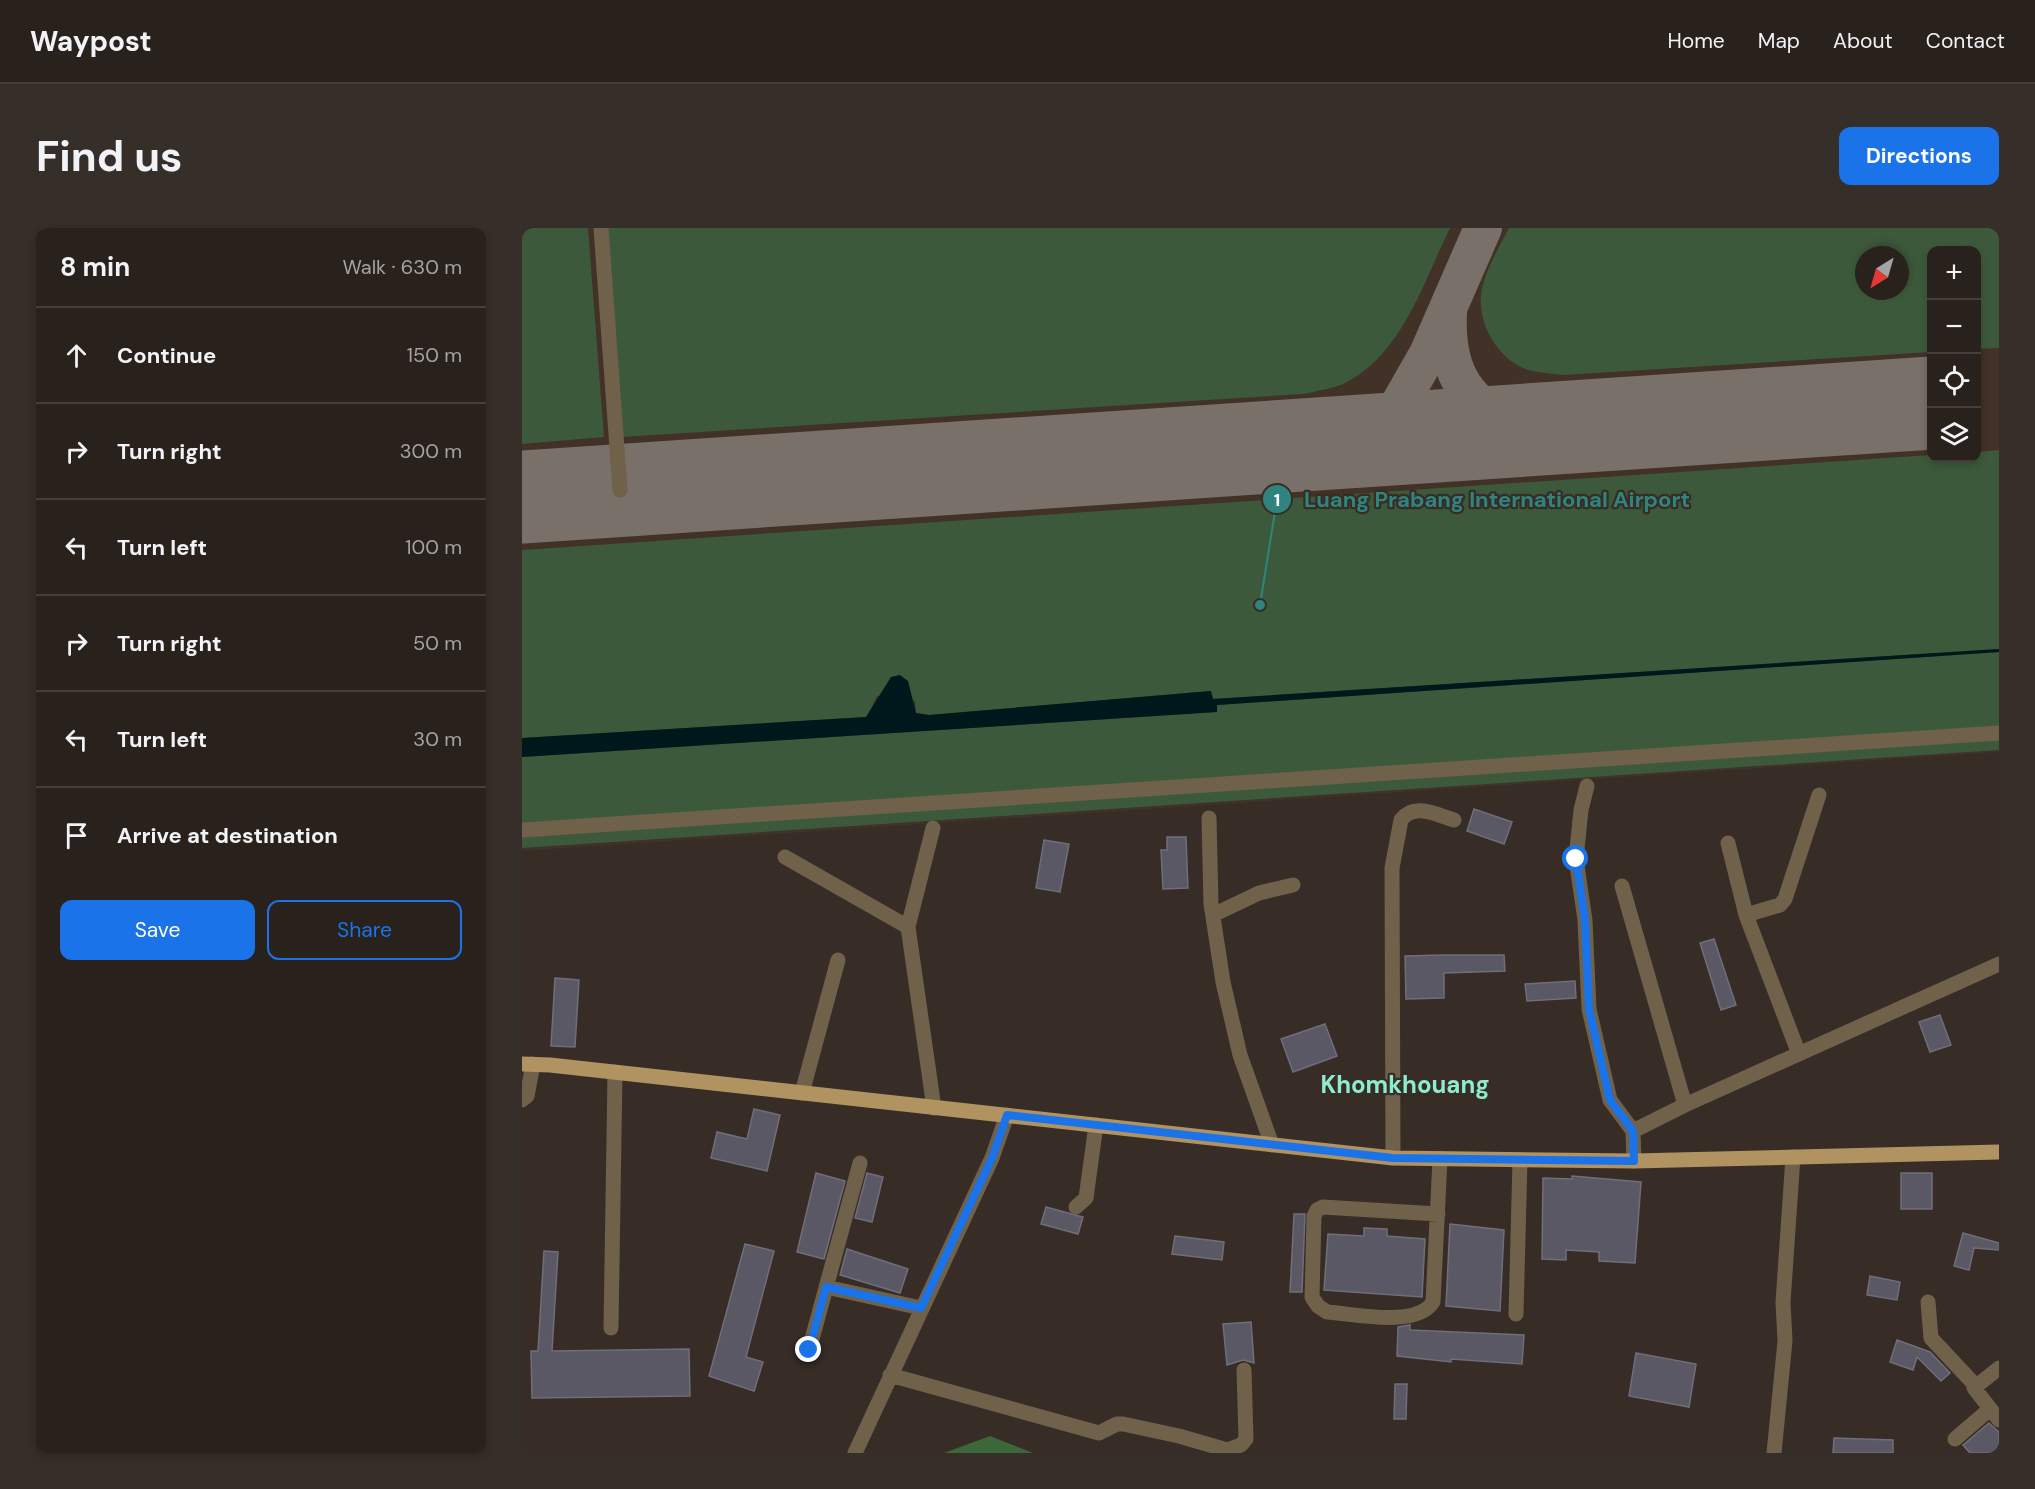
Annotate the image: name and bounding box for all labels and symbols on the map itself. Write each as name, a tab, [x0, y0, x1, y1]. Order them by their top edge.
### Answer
north arrow	[1855, 246, 1909, 300]
callout: Luang Prabang International Airport	[1262, 479, 1702, 519]
text: Luang Prabang International Airport	[1304, 485, 1690, 514]
text: 1	[1274, 488, 1280, 512]
route start	[1562, 845, 1588, 871]
district label: Khomkhouang	[1320, 1069, 1490, 1100]
route end	[795, 1336, 821, 1362]

